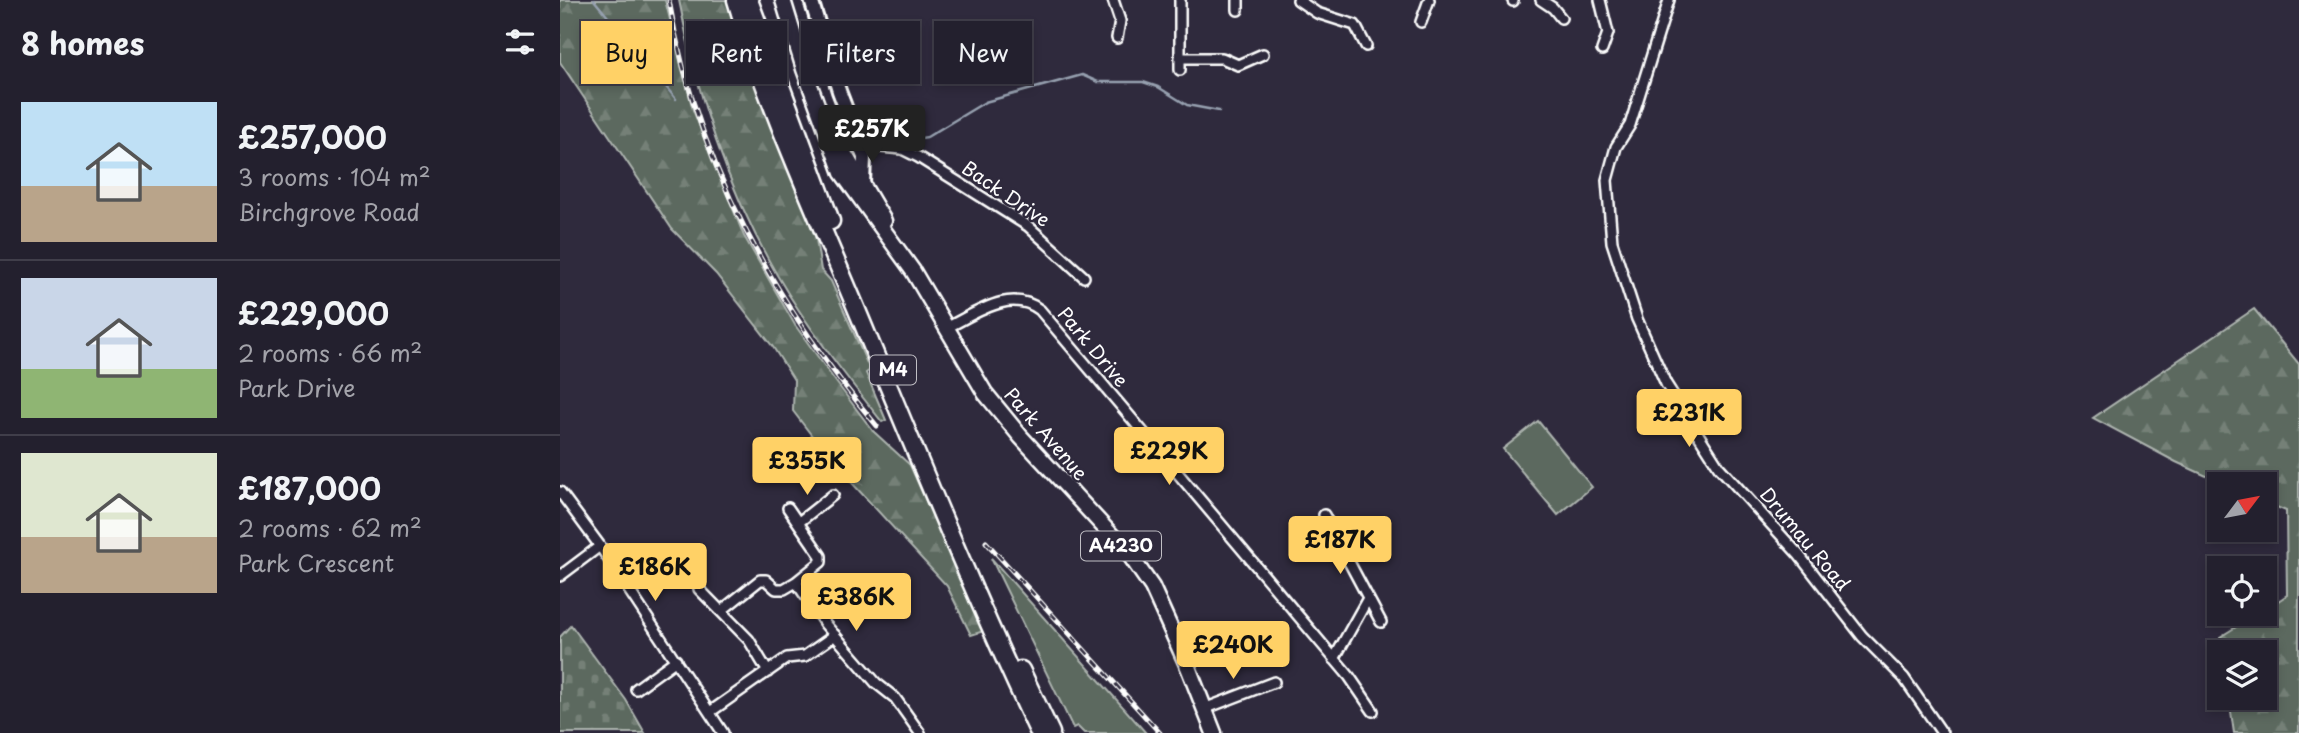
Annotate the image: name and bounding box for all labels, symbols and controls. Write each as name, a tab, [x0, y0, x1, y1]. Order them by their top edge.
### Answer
text: 8 homes	[21, 20, 144, 65]
chip: Buy	[581, 21, 672, 84]
chip: Rent	[686, 21, 787, 84]
chip: Filters	[801, 21, 920, 84]
chip: New	[934, 21, 1032, 84]
icon: filters	[501, 23, 539, 61]
pin: £257K	[823, 106, 921, 165]
text: £257K	[834, 110, 910, 145]
text: £257,000	[238, 114, 387, 159]
icon: home	[77, 130, 161, 214]
street label: Back Drive	[957, 153, 1056, 233]
text: 3 rooms · 104 m²	[238, 159, 431, 194]
text: Birchgrove Road	[238, 194, 420, 229]
text: £229,000	[238, 290, 389, 335]
street label: Park Drive	[1052, 300, 1136, 393]
icon: home	[77, 306, 161, 390]
text: 2 rooms · 66 m²	[238, 335, 422, 370]
road number: M4	[870, 356, 916, 384]
text: Park Drive	[238, 370, 356, 405]
street label: Park Avenue	[999, 381, 1095, 486]
pin: £231K	[1640, 390, 1738, 449]
text: £231K	[1653, 394, 1725, 429]
pin: £229K	[1120, 428, 1218, 487]
text: £229K	[1130, 432, 1208, 467]
pin: £355K	[758, 438, 856, 497]
text: £355K	[768, 442, 846, 477]
text: £187,000	[238, 465, 381, 510]
north arrow	[2207, 472, 2277, 542]
map controls	[2207, 472, 2277, 710]
street label: Drumau Road	[1754, 480, 1857, 596]
icon: home	[77, 481, 161, 565]
text: 2 rooms · 62 m²	[238, 510, 422, 545]
pin: £187K	[1291, 516, 1389, 576]
text: £187K	[1304, 521, 1376, 556]
road number: A4230	[1081, 532, 1161, 560]
pin: £186K	[606, 544, 704, 603]
text: Park Crescent	[238, 545, 394, 580]
text: £186K	[619, 548, 691, 583]
button: locate	[2207, 556, 2277, 626]
pin: £386K	[807, 574, 905, 633]
text: £386K	[817, 578, 895, 613]
pin: £240K	[1184, 622, 1282, 681]
text: £240K	[1193, 626, 1273, 661]
button: layers	[2207, 640, 2277, 710]

